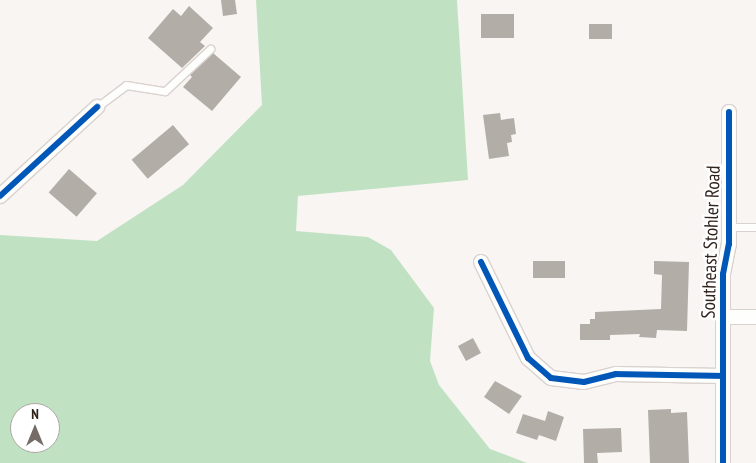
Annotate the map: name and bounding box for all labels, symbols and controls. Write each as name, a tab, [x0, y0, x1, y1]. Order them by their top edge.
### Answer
street label: Southeast Stohler Road	[697, 165, 725, 319]
north arrow	[10, 403, 60, 453]
text: N	[31, 405, 39, 423]

